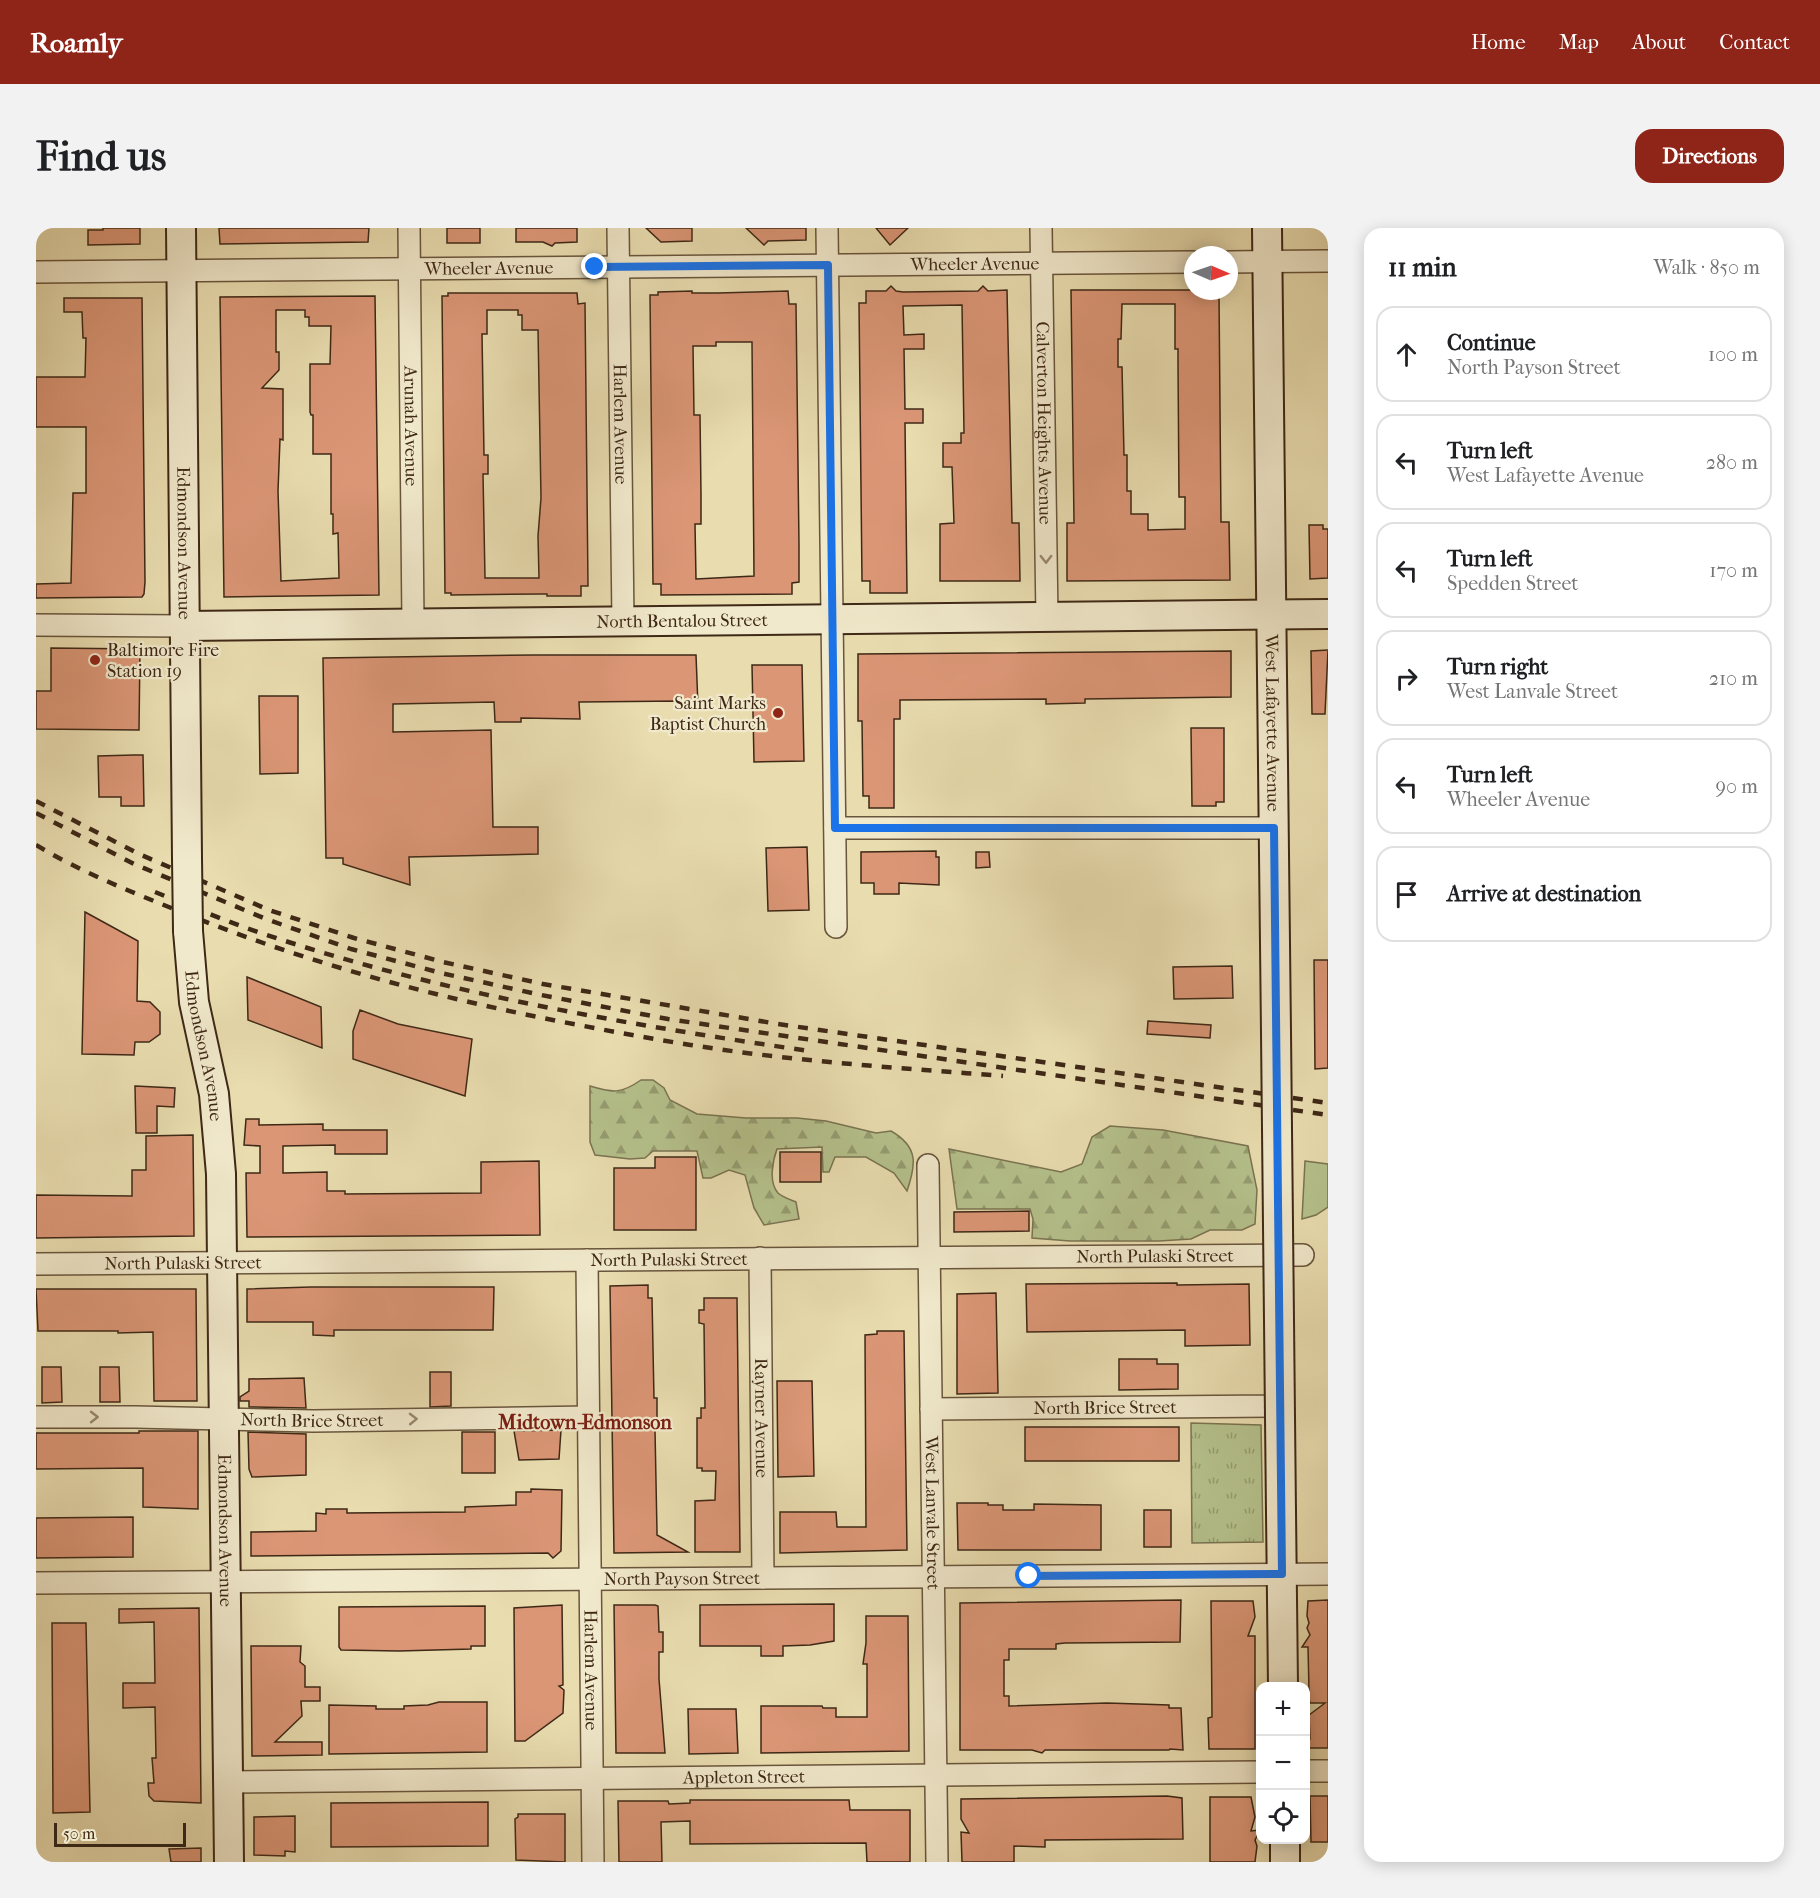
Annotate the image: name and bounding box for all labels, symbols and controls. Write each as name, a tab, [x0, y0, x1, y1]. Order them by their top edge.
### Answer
text: Roamly	[30, 26, 122, 59]
text: Home	[1471, 30, 1526, 54]
text: Map	[1559, 30, 1599, 54]
text: About	[1632, 30, 1686, 54]
text: Contact	[1719, 30, 1790, 54]
button: Directions	[1635, 129, 1784, 183]
text: Find us	[36, 132, 166, 181]
north arrow	[1184, 246, 1238, 300]
text: 11 min	[1388, 252, 1457, 283]
route end	[581, 253, 607, 279]
street label: Wheeler Avenue	[909, 253, 1040, 275]
text: Walk · 850 m	[1653, 256, 1760, 279]
street label: Wheeler Avenue	[423, 258, 554, 280]
street label: Calverton Heights Avenue	[1031, 321, 1056, 525]
text: Continue	[1447, 330, 1536, 356]
icon: ahead	[1390, 338, 1423, 371]
text: 100 m	[1708, 343, 1758, 366]
text: North Payson Street	[1447, 356, 1621, 379]
street label: Harlem Avenue	[609, 363, 631, 485]
street label: Arunah Avenue	[399, 365, 422, 486]
text: Turn left	[1447, 438, 1533, 464]
icon: left	[1390, 446, 1423, 479]
text: 280 m	[1706, 451, 1758, 474]
text: West Lafayette Avenue	[1447, 464, 1644, 487]
street label: Edmondson Avenue	[172, 466, 195, 620]
text: Turn left	[1447, 546, 1533, 572]
icon: left	[1390, 554, 1423, 587]
one-way arrow	[1040, 555, 1052, 564]
text: 170 m	[1709, 559, 1758, 582]
text: Spedden Street	[1447, 572, 1578, 595]
street label: North Bentalou Street	[596, 610, 768, 633]
street label: West Lafayette Avenue	[1261, 633, 1284, 812]
place label: Baltimore Fire Station 19	[107, 640, 219, 682]
marker: Baltimore Fire Station 19	[88, 653, 102, 667]
text: Turn right	[1447, 654, 1548, 680]
icon: right	[1390, 662, 1423, 695]
text: 210 m	[1709, 667, 1758, 690]
text: West Lanvale Street	[1447, 680, 1618, 703]
place label: Saint Marks Baptist Church	[650, 693, 766, 735]
marker: Saint Marks Baptist Church	[771, 706, 785, 720]
text: Turn left	[1447, 762, 1533, 788]
icon: left	[1390, 770, 1423, 803]
text: 90 m	[1716, 775, 1758, 798]
text: Wheeler Avenue	[1447, 788, 1590, 811]
icon: arrive	[1390, 878, 1423, 911]
text: Arrive at destination	[1447, 881, 1641, 907]
street label: Edmondson Avenue	[180, 970, 226, 1122]
street label: North Pulaski Street	[1076, 1245, 1234, 1268]
street label: North Pulaski Street	[590, 1249, 748, 1271]
street label: North Pulaski Street	[104, 1252, 262, 1275]
street label: Rayner Avenue	[750, 1358, 772, 1478]
street label: North Brice Street	[1033, 1397, 1177, 1419]
street label: North Brice Street	[240, 1409, 384, 1432]
one-way arrow	[90, 1411, 99, 1423]
district label: Midtown-Edmonson	[497, 1411, 672, 1434]
one-way arrow	[409, 1413, 418, 1425]
street label: West Lanvale Street	[920, 1435, 943, 1591]
street label: Edmondson Avenue	[213, 1454, 236, 1607]
route start	[1015, 1562, 1041, 1588]
street label: North Payson Street	[604, 1568, 761, 1590]
street label: Harlem Avenue	[579, 1609, 602, 1731]
map controls	[1256, 1682, 1310, 1844]
button: +	[1256, 1682, 1310, 1736]
button: −	[1256, 1736, 1310, 1790]
street label: Appleton Street	[682, 1766, 806, 1789]
button: locate	[1256, 1790, 1310, 1844]
scale bar	[54, 1820, 186, 1848]
text: 50 m	[63, 1824, 95, 1843]

